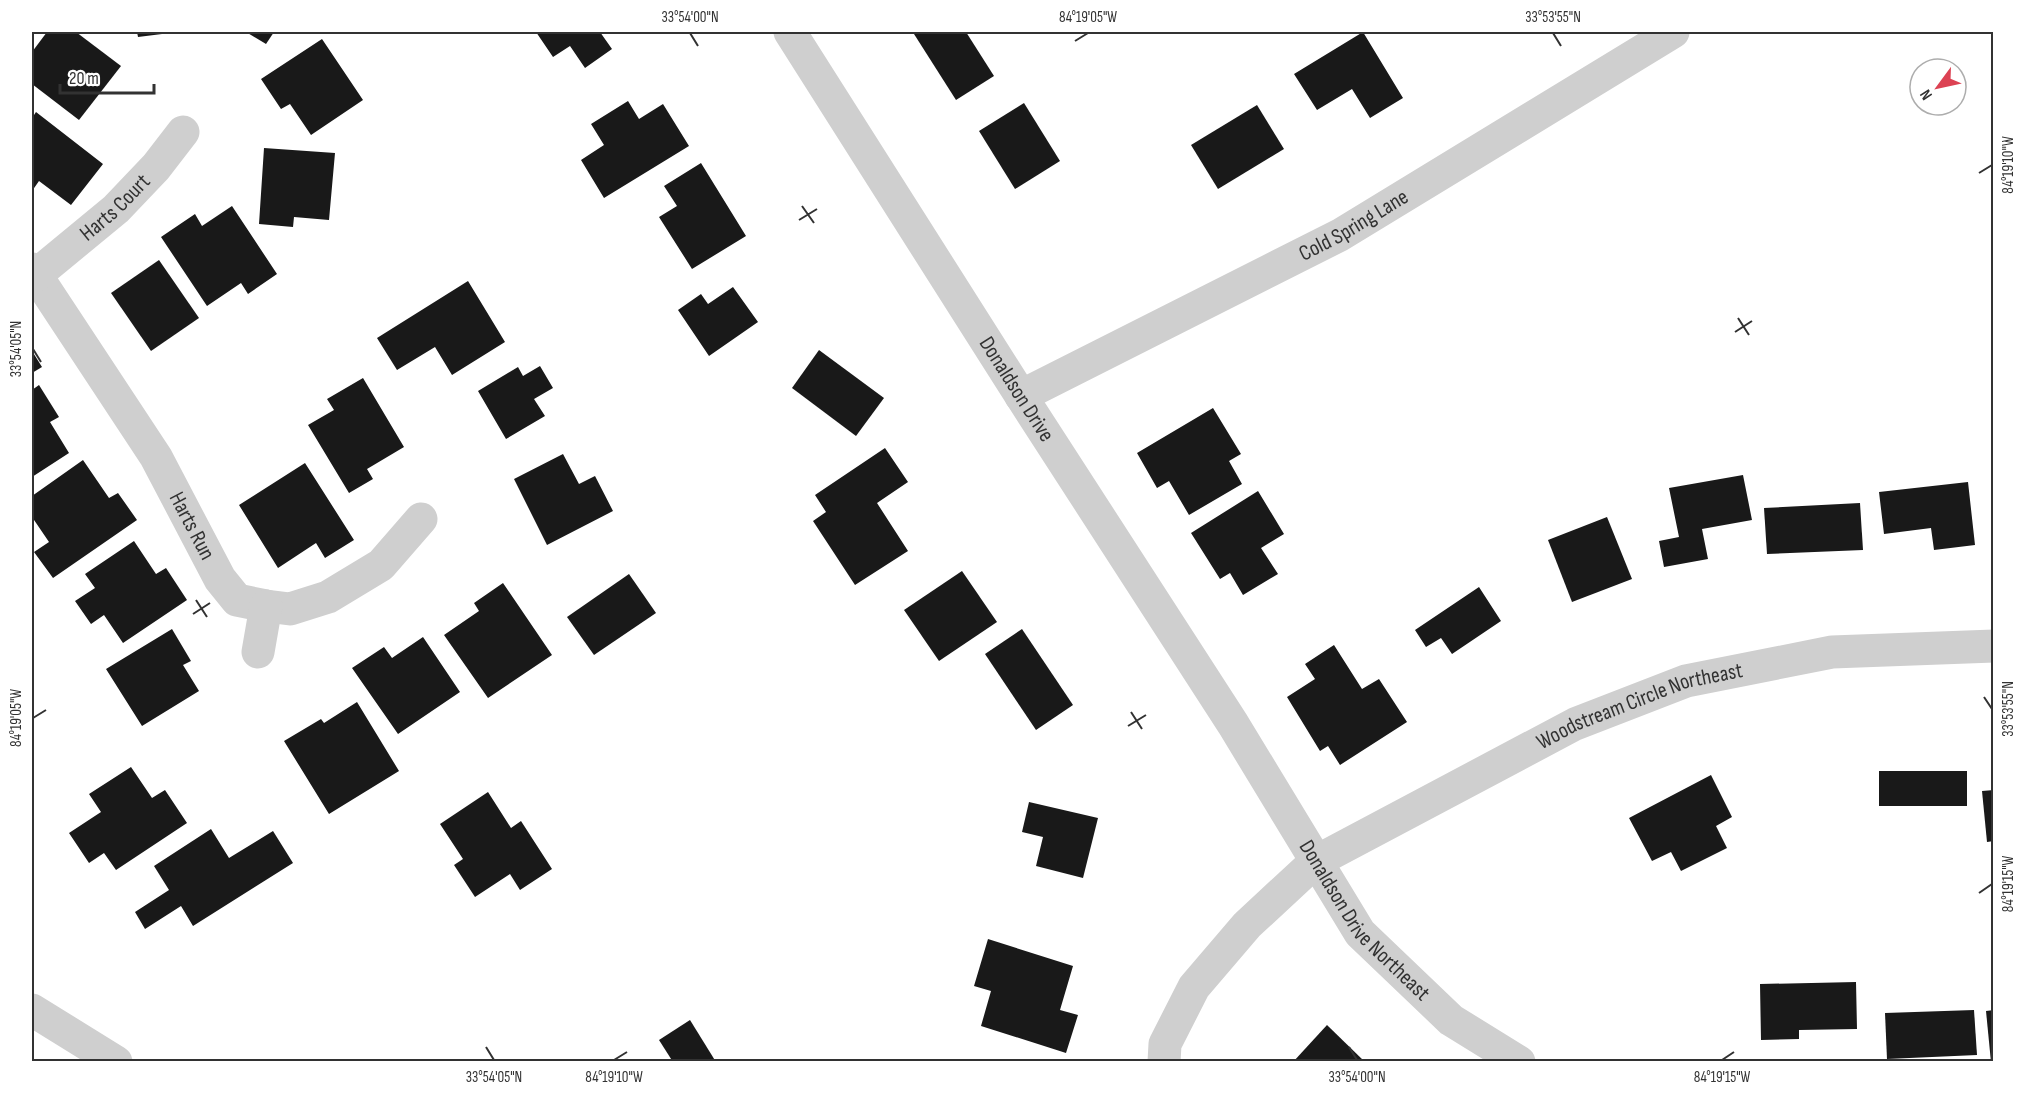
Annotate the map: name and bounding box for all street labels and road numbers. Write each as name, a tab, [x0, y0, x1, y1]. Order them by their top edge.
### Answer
street label: Harts Court	[74, 168, 156, 247]
street label: Cold Spring Lane	[1294, 183, 1413, 267]
street label: Donaldson Drive	[973, 331, 1060, 447]
street label: Harts Run	[163, 487, 221, 564]
street label: Woodstream Circle Northeast	[1532, 657, 1745, 755]
street label: Donaldson Drive Northeast	[1293, 835, 1436, 1006]

